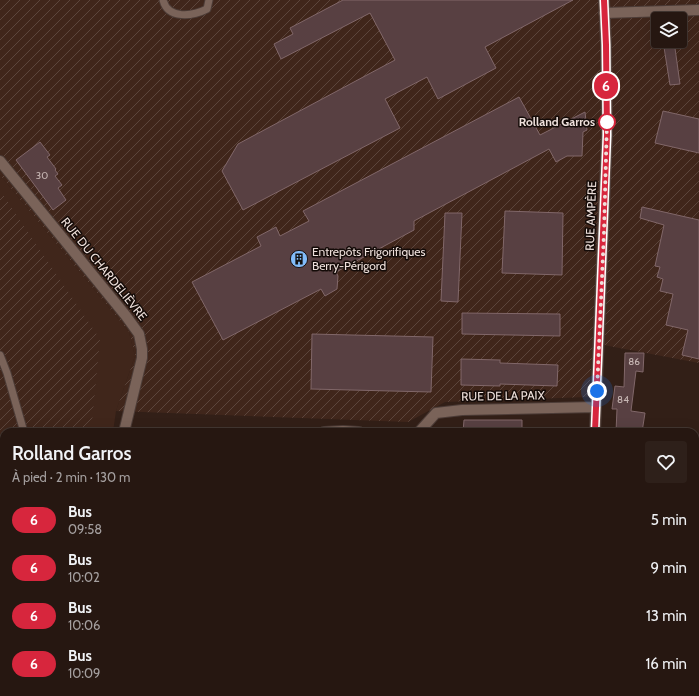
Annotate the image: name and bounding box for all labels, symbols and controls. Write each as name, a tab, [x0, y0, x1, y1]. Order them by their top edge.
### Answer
map controls	[651, 12, 687, 48]
button: layers	[651, 12, 687, 48]
line badge: 6	[593, 73, 619, 99]
text: 6	[602, 77, 610, 95]
marker: Rolland Garros	[598, 113, 616, 131]
place label: Rolland Garros	[519, 114, 595, 129]
house number: 30	[36, 169, 48, 182]
street label: RUE AMPÈRE	[582, 181, 599, 251]
street label: RUE DU CHARDELIÈVRE	[58, 214, 151, 323]
place label: Entrepôts Frigorifiques Berry-Périgord	[312, 244, 426, 273]
building icon: Entrepôts Frigorifiques Berry-Périgord	[289, 249, 309, 269]
house number: 86	[628, 355, 640, 368]
your location	[587, 381, 607, 401]
street label: RUE DE LA PAIX	[461, 387, 546, 404]
house number: 84	[617, 393, 629, 406]
button: heart	[645, 441, 687, 483]
text: Rolland Garros	[12, 442, 131, 465]
text: À pied · 2 min · 130 m	[12, 469, 131, 485]
text: Bus	[68, 503, 92, 521]
text: 6	[30, 511, 38, 529]
text: 5 min	[651, 511, 687, 529]
text: 09:58	[68, 521, 102, 537]
text: Bus	[68, 551, 92, 569]
text: 6	[30, 559, 38, 577]
text: 9 min	[650, 559, 687, 577]
text: 10:02	[68, 569, 100, 585]
text: Bus	[68, 599, 92, 617]
text: 6	[30, 607, 38, 625]
text: 13 min	[646, 607, 687, 625]
text: 10:06	[68, 617, 100, 633]
text: Bus	[68, 647, 92, 665]
text: 6	[30, 655, 38, 673]
text: 16 min	[645, 655, 687, 673]
text: 10:09	[68, 665, 100, 681]

